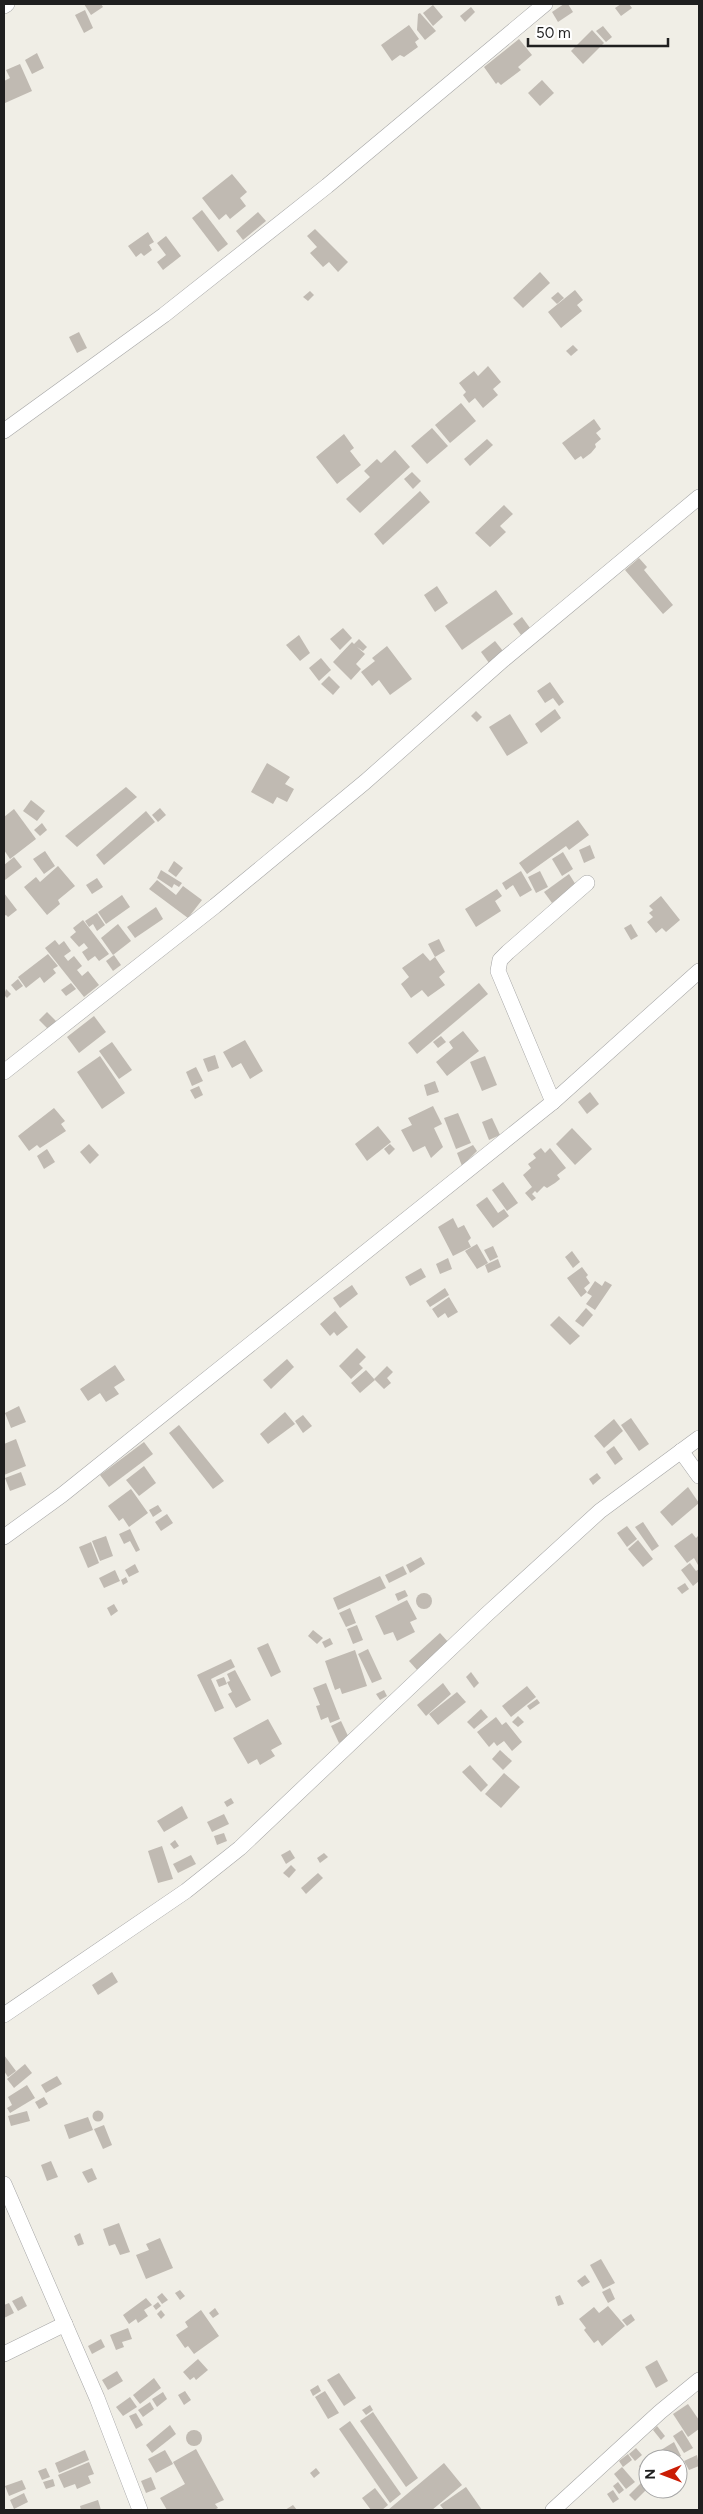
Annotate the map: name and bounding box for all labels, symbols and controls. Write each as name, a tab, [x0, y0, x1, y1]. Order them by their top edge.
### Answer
scale bar	[528, 15, 668, 47]
text: 50 m	[536, 24, 571, 42]
north arrow	[638, 2449, 688, 2499]
text: N	[642, 2469, 659, 2480]

